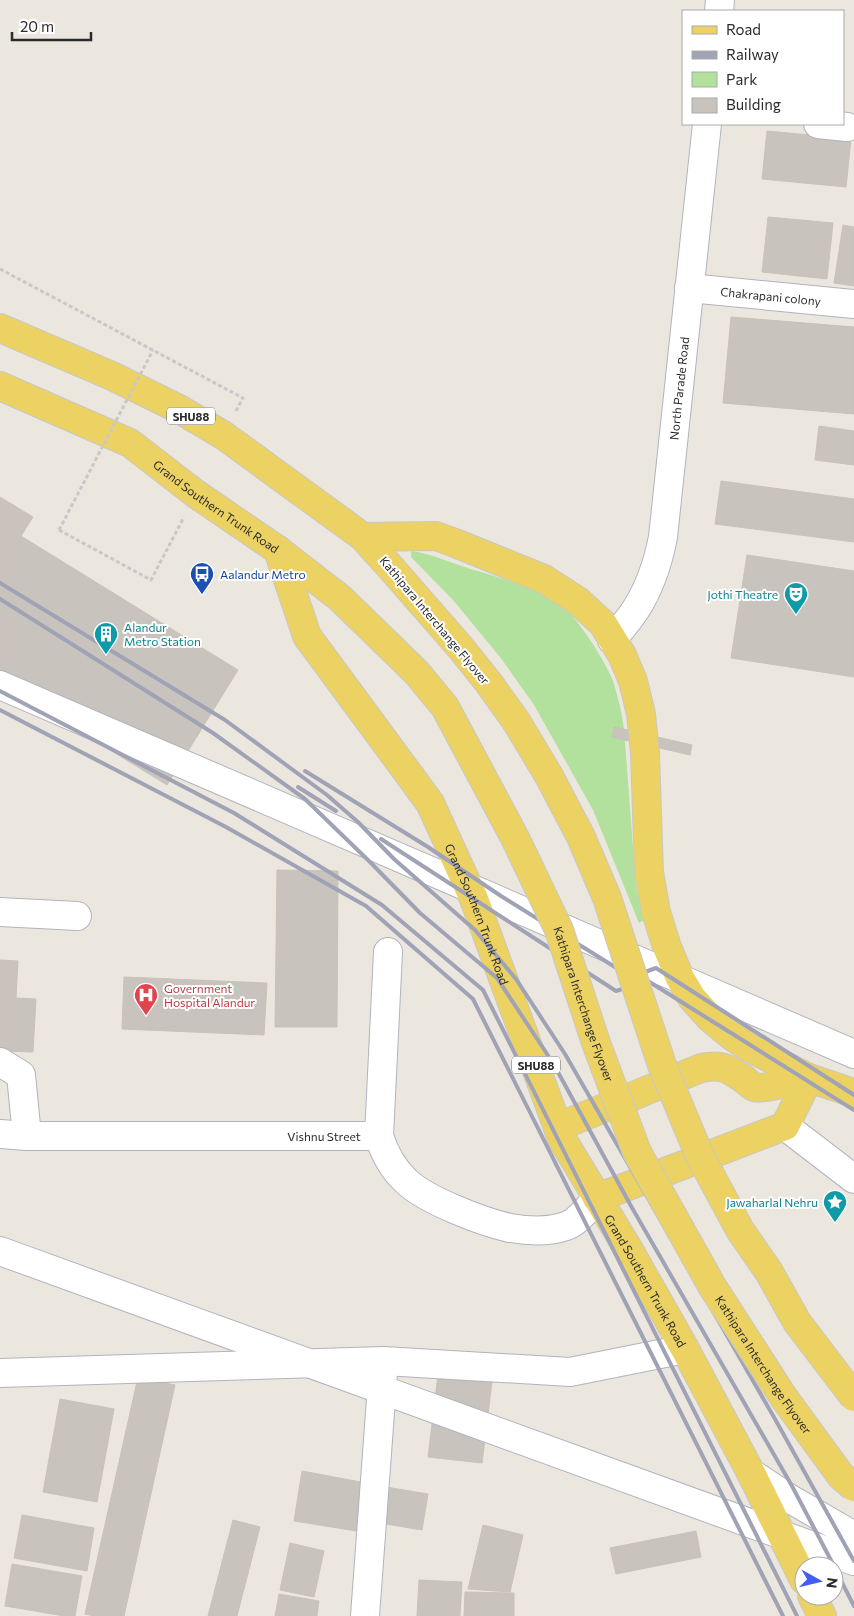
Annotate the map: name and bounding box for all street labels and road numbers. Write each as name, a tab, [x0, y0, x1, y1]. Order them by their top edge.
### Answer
street label: Chakrapani colony	[720, 284, 822, 308]
street label: North Parade Road	[666, 336, 691, 441]
road number: SHU88	[167, 408, 215, 424]
street label: Grand Southern Trunk Road	[151, 457, 282, 556]
street label: Kathipara Interchange Flyover	[377, 553, 493, 687]
street label: Grand Southern Trunk Road	[443, 841, 512, 987]
street label: Kathipara Interchange Flyover	[551, 924, 617, 1084]
road number: SHU88	[512, 1056, 560, 1074]
street label: Vishnu Street	[287, 1129, 361, 1143]
street label: Grand Southern Trunk Road	[602, 1212, 689, 1350]
street label: Kathipara Interchange Flyover	[713, 1293, 815, 1436]

